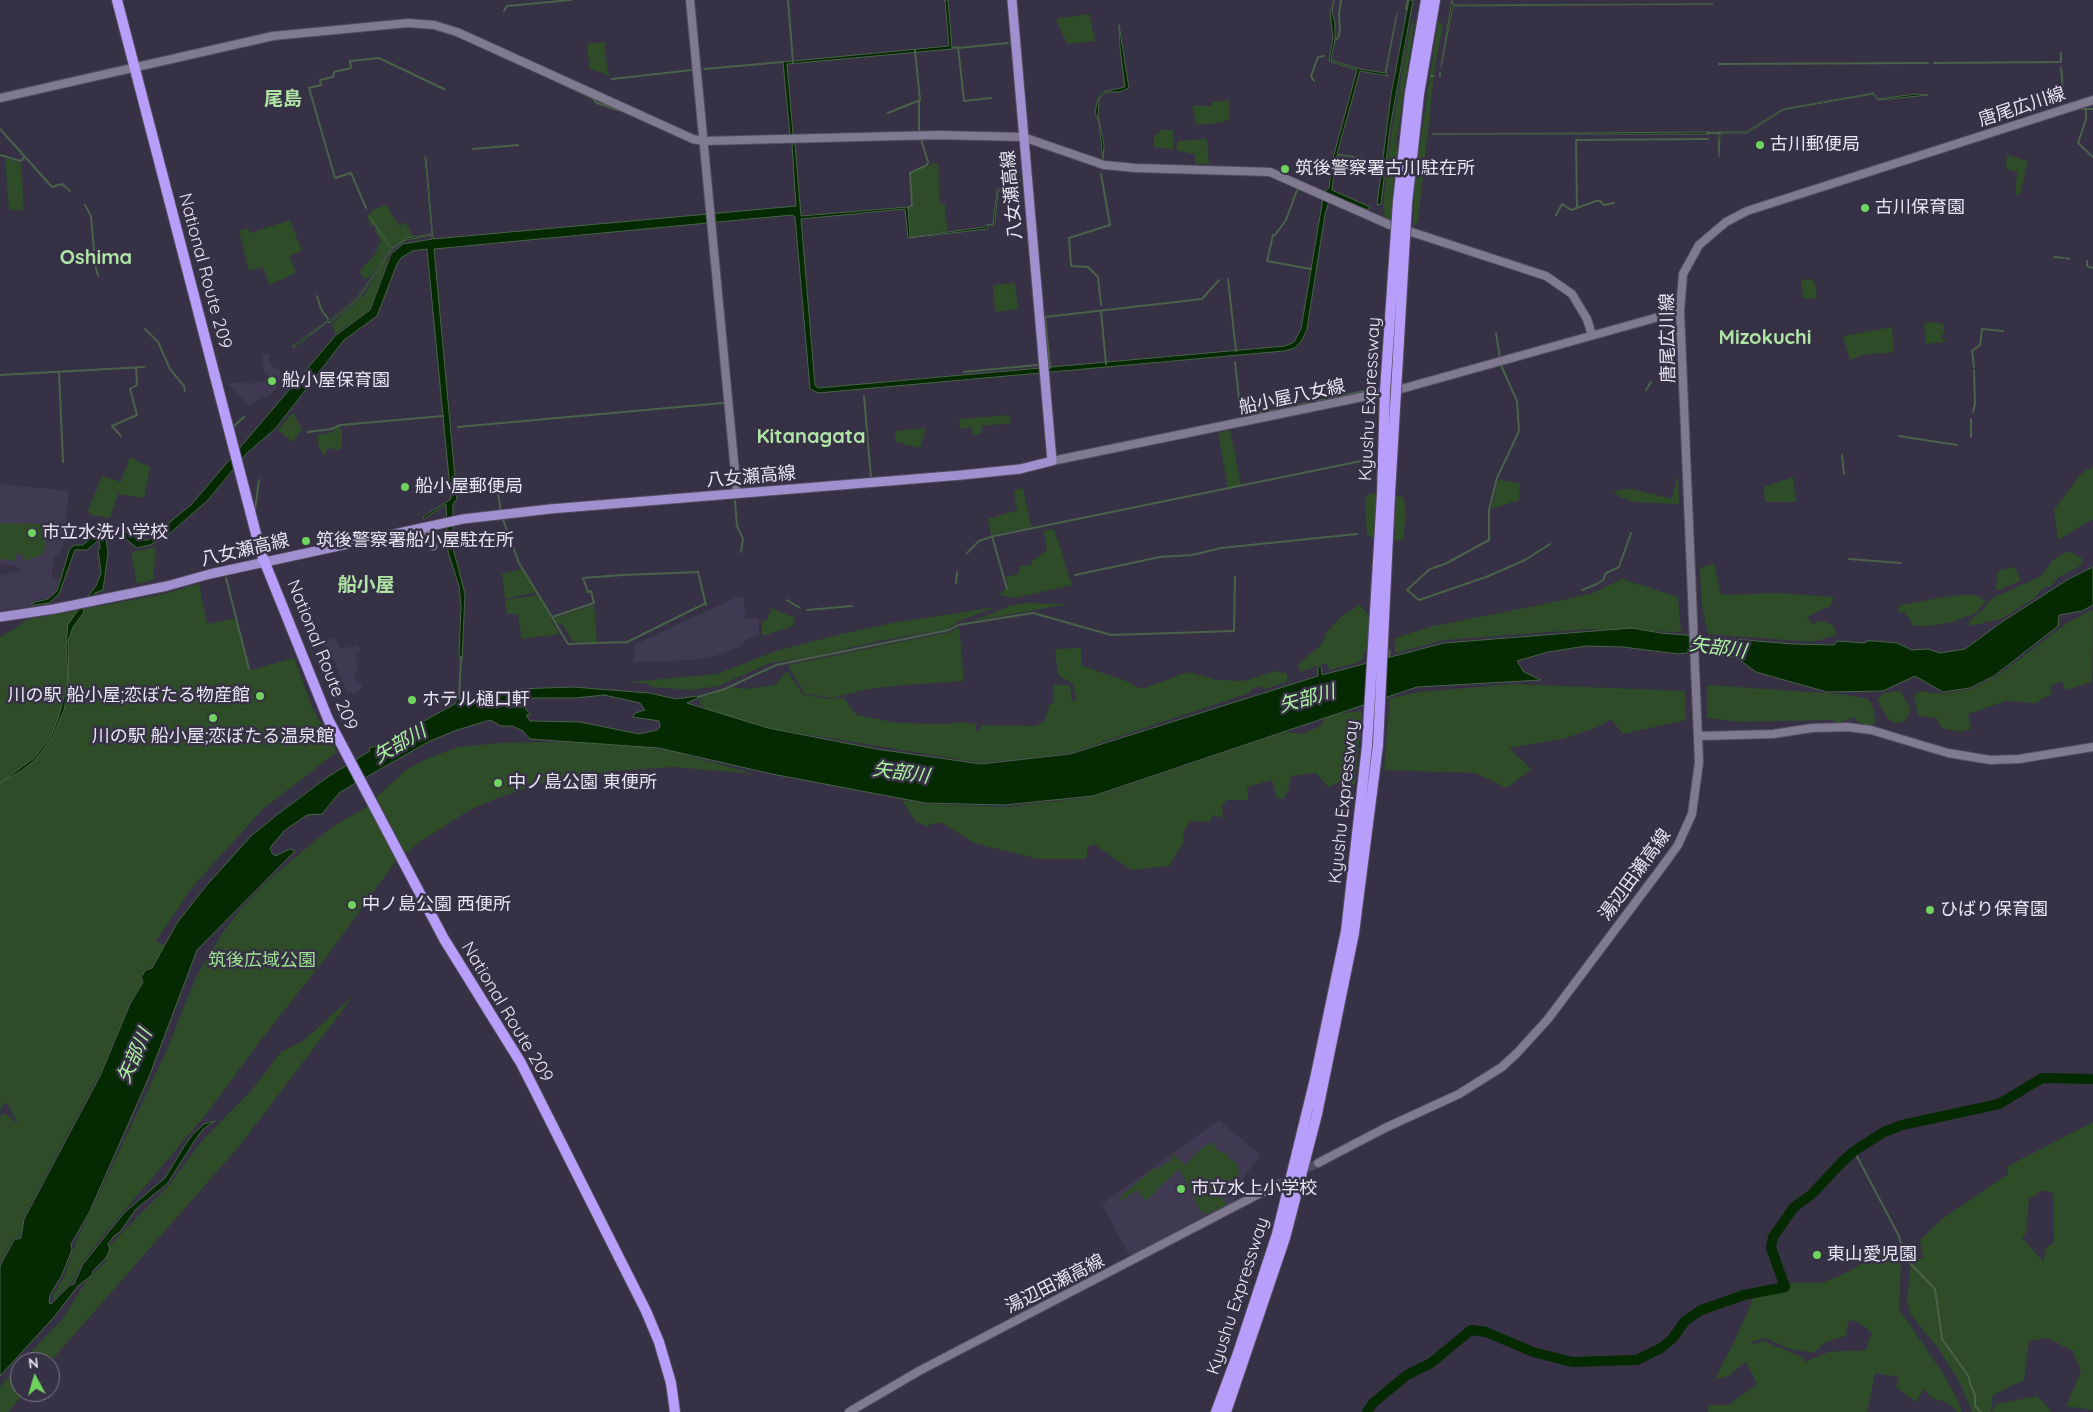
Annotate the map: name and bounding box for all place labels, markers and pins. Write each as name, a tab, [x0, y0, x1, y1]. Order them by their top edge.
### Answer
place label: 古川郵便局	[1770, 134, 1860, 156]
marker: 古川郵便局	[1754, 139, 1766, 151]
place label: 筑後警察署古川駐在所	[1295, 158, 1475, 180]
marker: 筑後警察署古川駐在所	[1279, 163, 1291, 175]
place label: 古川保育園	[1875, 197, 1965, 219]
marker: 古川保育園	[1859, 202, 1871, 214]
place label: 船小屋保育園	[282, 370, 390, 392]
marker: 船小屋保育園	[266, 375, 278, 387]
place label: 船小屋郵便局	[415, 476, 523, 498]
marker: 船小屋郵便局	[399, 481, 411, 493]
place label: 市立水洗小学校	[42, 522, 168, 544]
marker: 市立水洗小学校	[26, 527, 38, 539]
place label: 筑後警察署船小屋駐在所	[316, 530, 514, 552]
marker: 筑後警察署船小屋駐在所	[300, 535, 312, 547]
place label: 川の駅 船小屋;恋ぼたる物産館	[8, 685, 250, 707]
place label: ホテル樋口軒	[422, 689, 530, 711]
marker: 川の駅 船小屋;恋ぼたる物産館	[254, 690, 266, 702]
marker: ホテル樋口軒	[406, 694, 418, 706]
marker: 川の駅 船小屋;恋ぼたる温泉館	[207, 712, 219, 724]
place label: 川の駅 船小屋;恋ぼたる温泉館	[92, 726, 334, 748]
place label: 中ノ島公園 東便所	[508, 772, 657, 794]
marker: 中ノ島公園 東便所	[492, 777, 504, 789]
place label: 中ノ島公園 西便所	[362, 894, 511, 916]
marker: 中ノ島公園 西便所	[346, 899, 358, 911]
place label: ひばり保育園	[1940, 899, 2048, 921]
marker: ひばり保育園	[1924, 904, 1936, 916]
place label: 市立水上小学校	[1191, 1178, 1317, 1200]
marker: 市立水上小学校	[1175, 1183, 1187, 1195]
place label: 東山愛児園	[1827, 1244, 1917, 1266]
marker: 東山愛児園	[1811, 1249, 1823, 1261]

